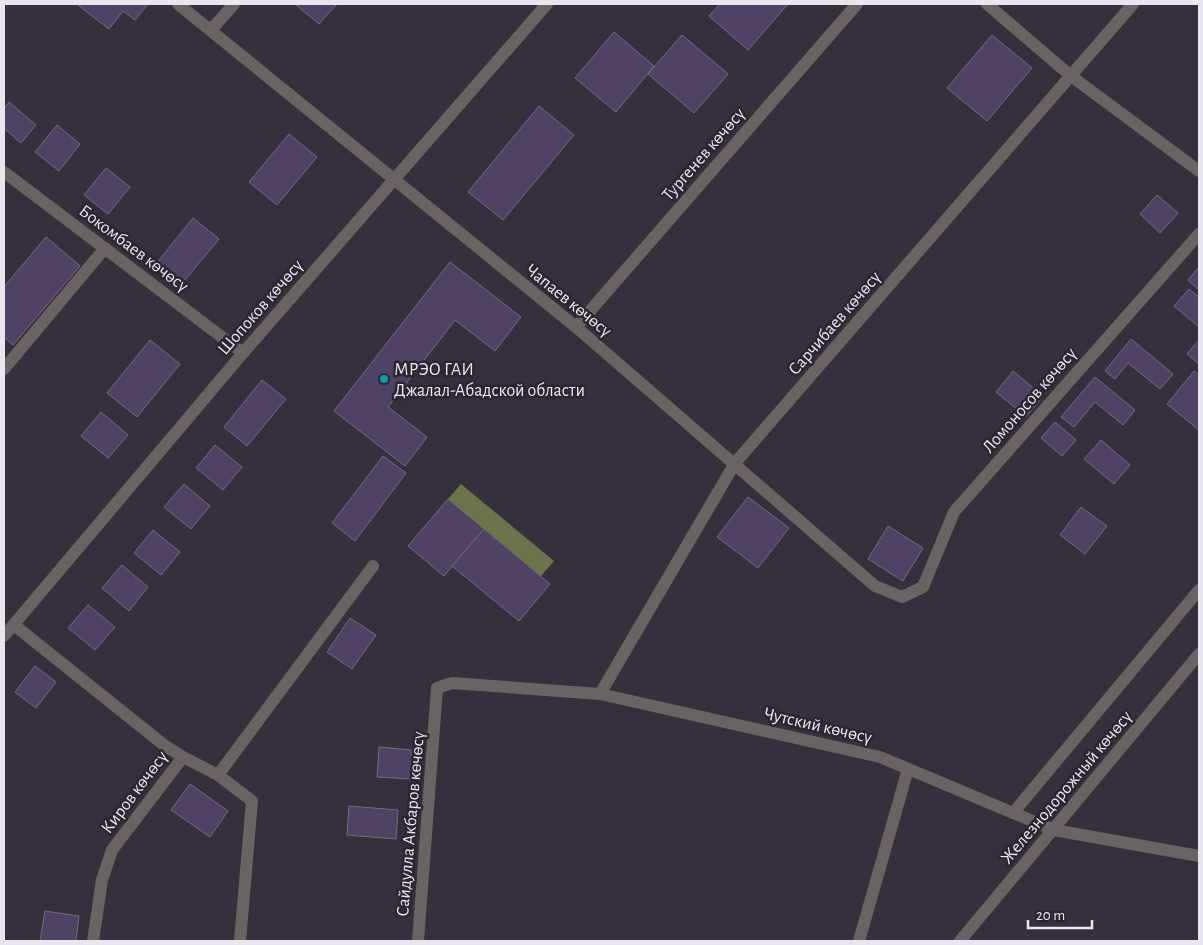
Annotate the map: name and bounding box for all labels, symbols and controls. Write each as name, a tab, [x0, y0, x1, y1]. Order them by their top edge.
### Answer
street label: Тургенев көчөсү	[659, 105, 749, 204]
street label: Бокомбаев көчөсү	[75, 201, 192, 296]
street label: Шопоков көчөсү	[215, 256, 307, 359]
street label: Чапаев көчөсү	[522, 261, 615, 341]
street label: Сарчибаев көчөсү	[784, 267, 885, 379]
street label: Ломоносов көчөсү	[979, 344, 1080, 457]
place label: МРЭО ГАИ Джалал-Абадской области	[394, 361, 585, 400]
marker: МРЭО ГАИ Джалал-Абадской области	[378, 373, 390, 385]
street label: Чутский көчөсү	[762, 705, 874, 747]
street label: Железнодорожный көчөсү	[998, 707, 1136, 868]
street label: Сайдулла Акбаров көчөсү	[393, 730, 428, 917]
street label: Киров көчөсү	[98, 748, 172, 837]
scale bar	[1028, 898, 1092, 930]
text: 20 m	[1036, 908, 1065, 923]

